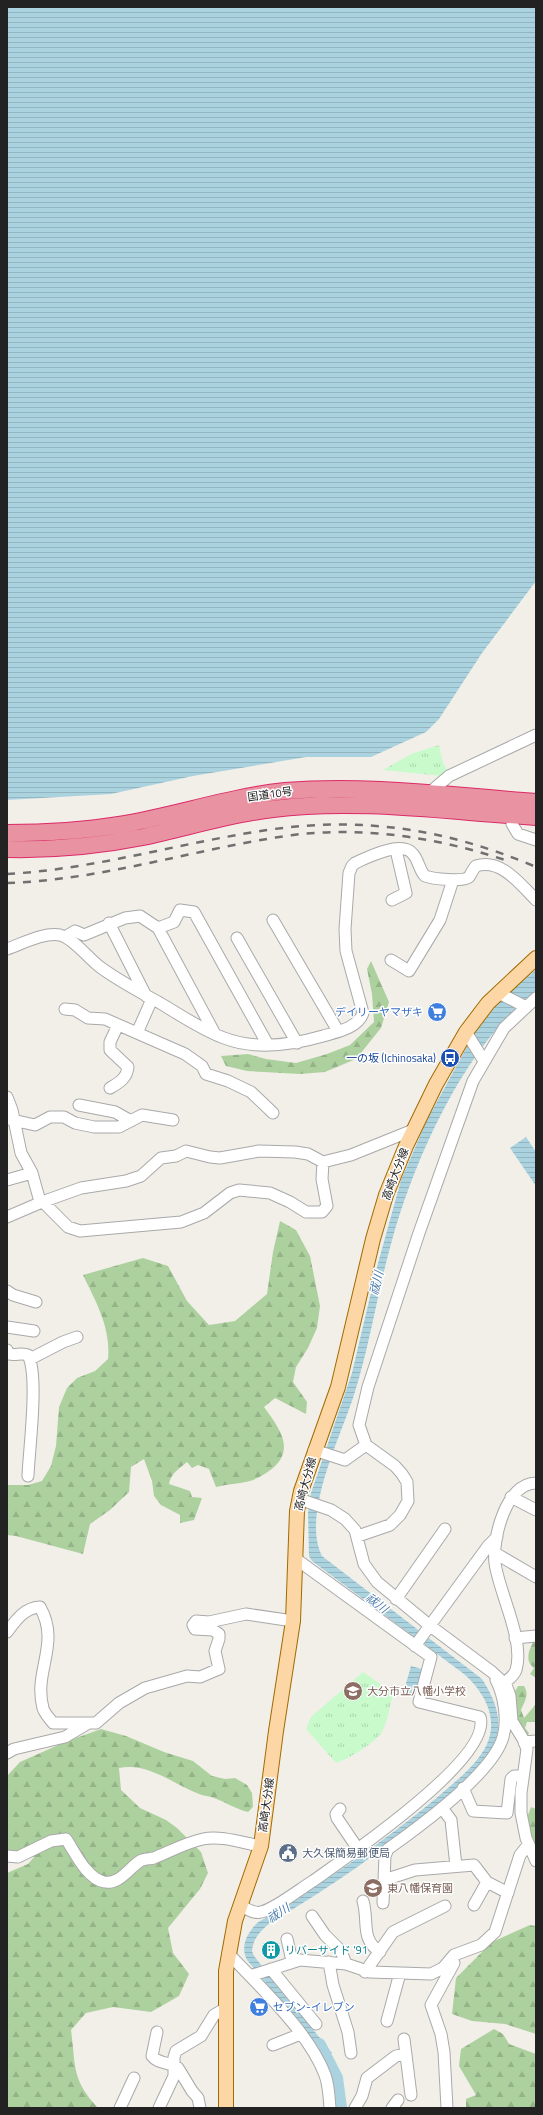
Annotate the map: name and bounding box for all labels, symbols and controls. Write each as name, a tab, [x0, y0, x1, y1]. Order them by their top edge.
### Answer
street label: 国道10号	[246, 783, 294, 805]
supermarket icon: デイリーヤマザキ	[426, 1001, 448, 1023]
place label: デイリーヤマザキ	[335, 1004, 423, 1020]
bus stop icon: 一の坂 (Ichinosaka)	[439, 1047, 461, 1069]
place label: 一の坂 (Ichinosaka)	[346, 1050, 436, 1066]
street label: 高崎大分線	[378, 1145, 412, 1203]
water label: 祓川	[364, 1267, 388, 1297]
street label: 高崎大分線	[290, 1455, 320, 1513]
water label: 祓川	[362, 1588, 394, 1619]
school or university icon: 大分市立八幡小学校	[342, 1680, 364, 1702]
place label: 大分市立八幡小学校	[367, 1683, 466, 1699]
street label: 高崎大分線	[254, 1777, 278, 1833]
public building icon: 大久保簡易郵便局	[277, 1842, 299, 1864]
place label: 大久保簡易郵便局	[302, 1845, 390, 1861]
school or university icon: 東八幡保育園	[362, 1877, 384, 1899]
place label: 東八幡保育園	[387, 1880, 453, 1896]
water label: 祓川	[263, 1897, 295, 1928]
building icon: リバーサイド '91	[260, 1939, 282, 1961]
place label: リバーサイド '91	[285, 1942, 368, 1958]
supermarket icon: セブン-イレブン	[248, 1996, 270, 2018]
place label: セブン-イレブン	[273, 1999, 355, 2015]

